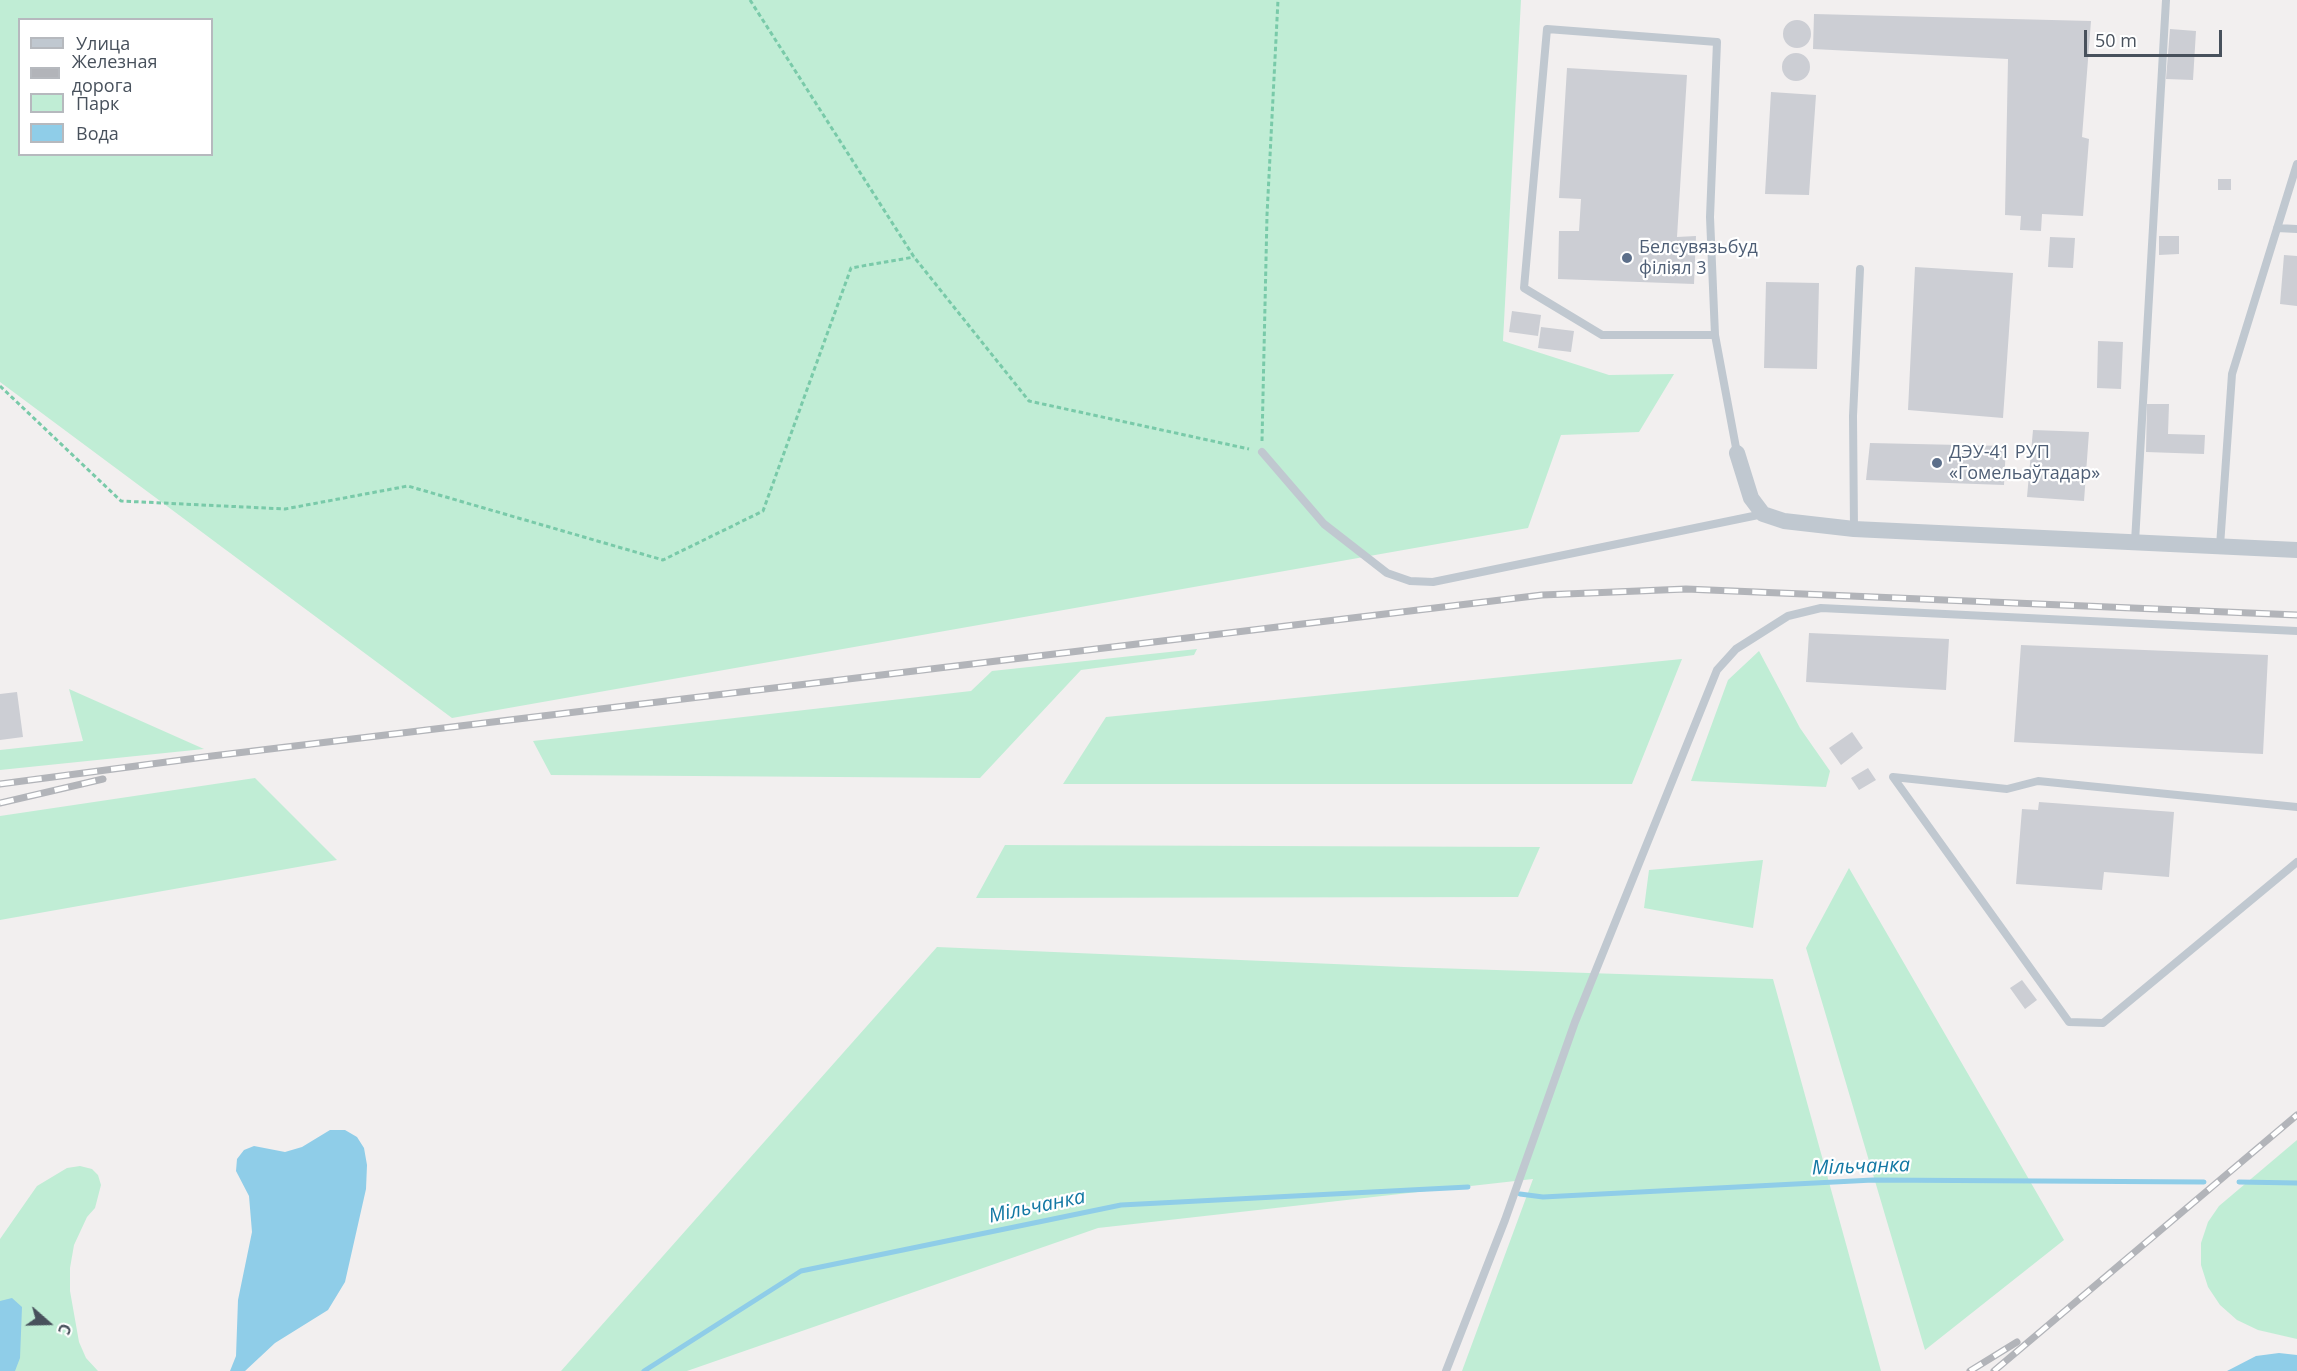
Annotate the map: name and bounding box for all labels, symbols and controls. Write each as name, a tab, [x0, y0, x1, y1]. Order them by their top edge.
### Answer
legend	[18, 18, 213, 156]
scale bar	[2087, 18, 2225, 56]
text: 50 m	[2095, 28, 2137, 52]
text: Улица	[76, 31, 130, 55]
text: Железная дорога	[72, 49, 157, 97]
text: Парк	[76, 91, 119, 115]
text: Вода	[76, 121, 119, 145]
place label: Белсувязьбуд філіял 3	[1639, 237, 1758, 280]
marker: Белсувязьбуд філіял 3	[1620, 251, 1634, 265]
place label: ДЭУ-41 РУП «Гомельаўтадар»	[1949, 442, 2100, 484]
marker: ДЭУ-41 РУП «Гомельаўтадар»	[1930, 456, 1944, 470]
water label: Мільчанка	[1811, 1153, 1911, 1181]
water label: Мільчанка	[986, 1185, 1088, 1229]
north arrow	[18, 1293, 78, 1353]
text: С	[53, 1321, 77, 1338]

